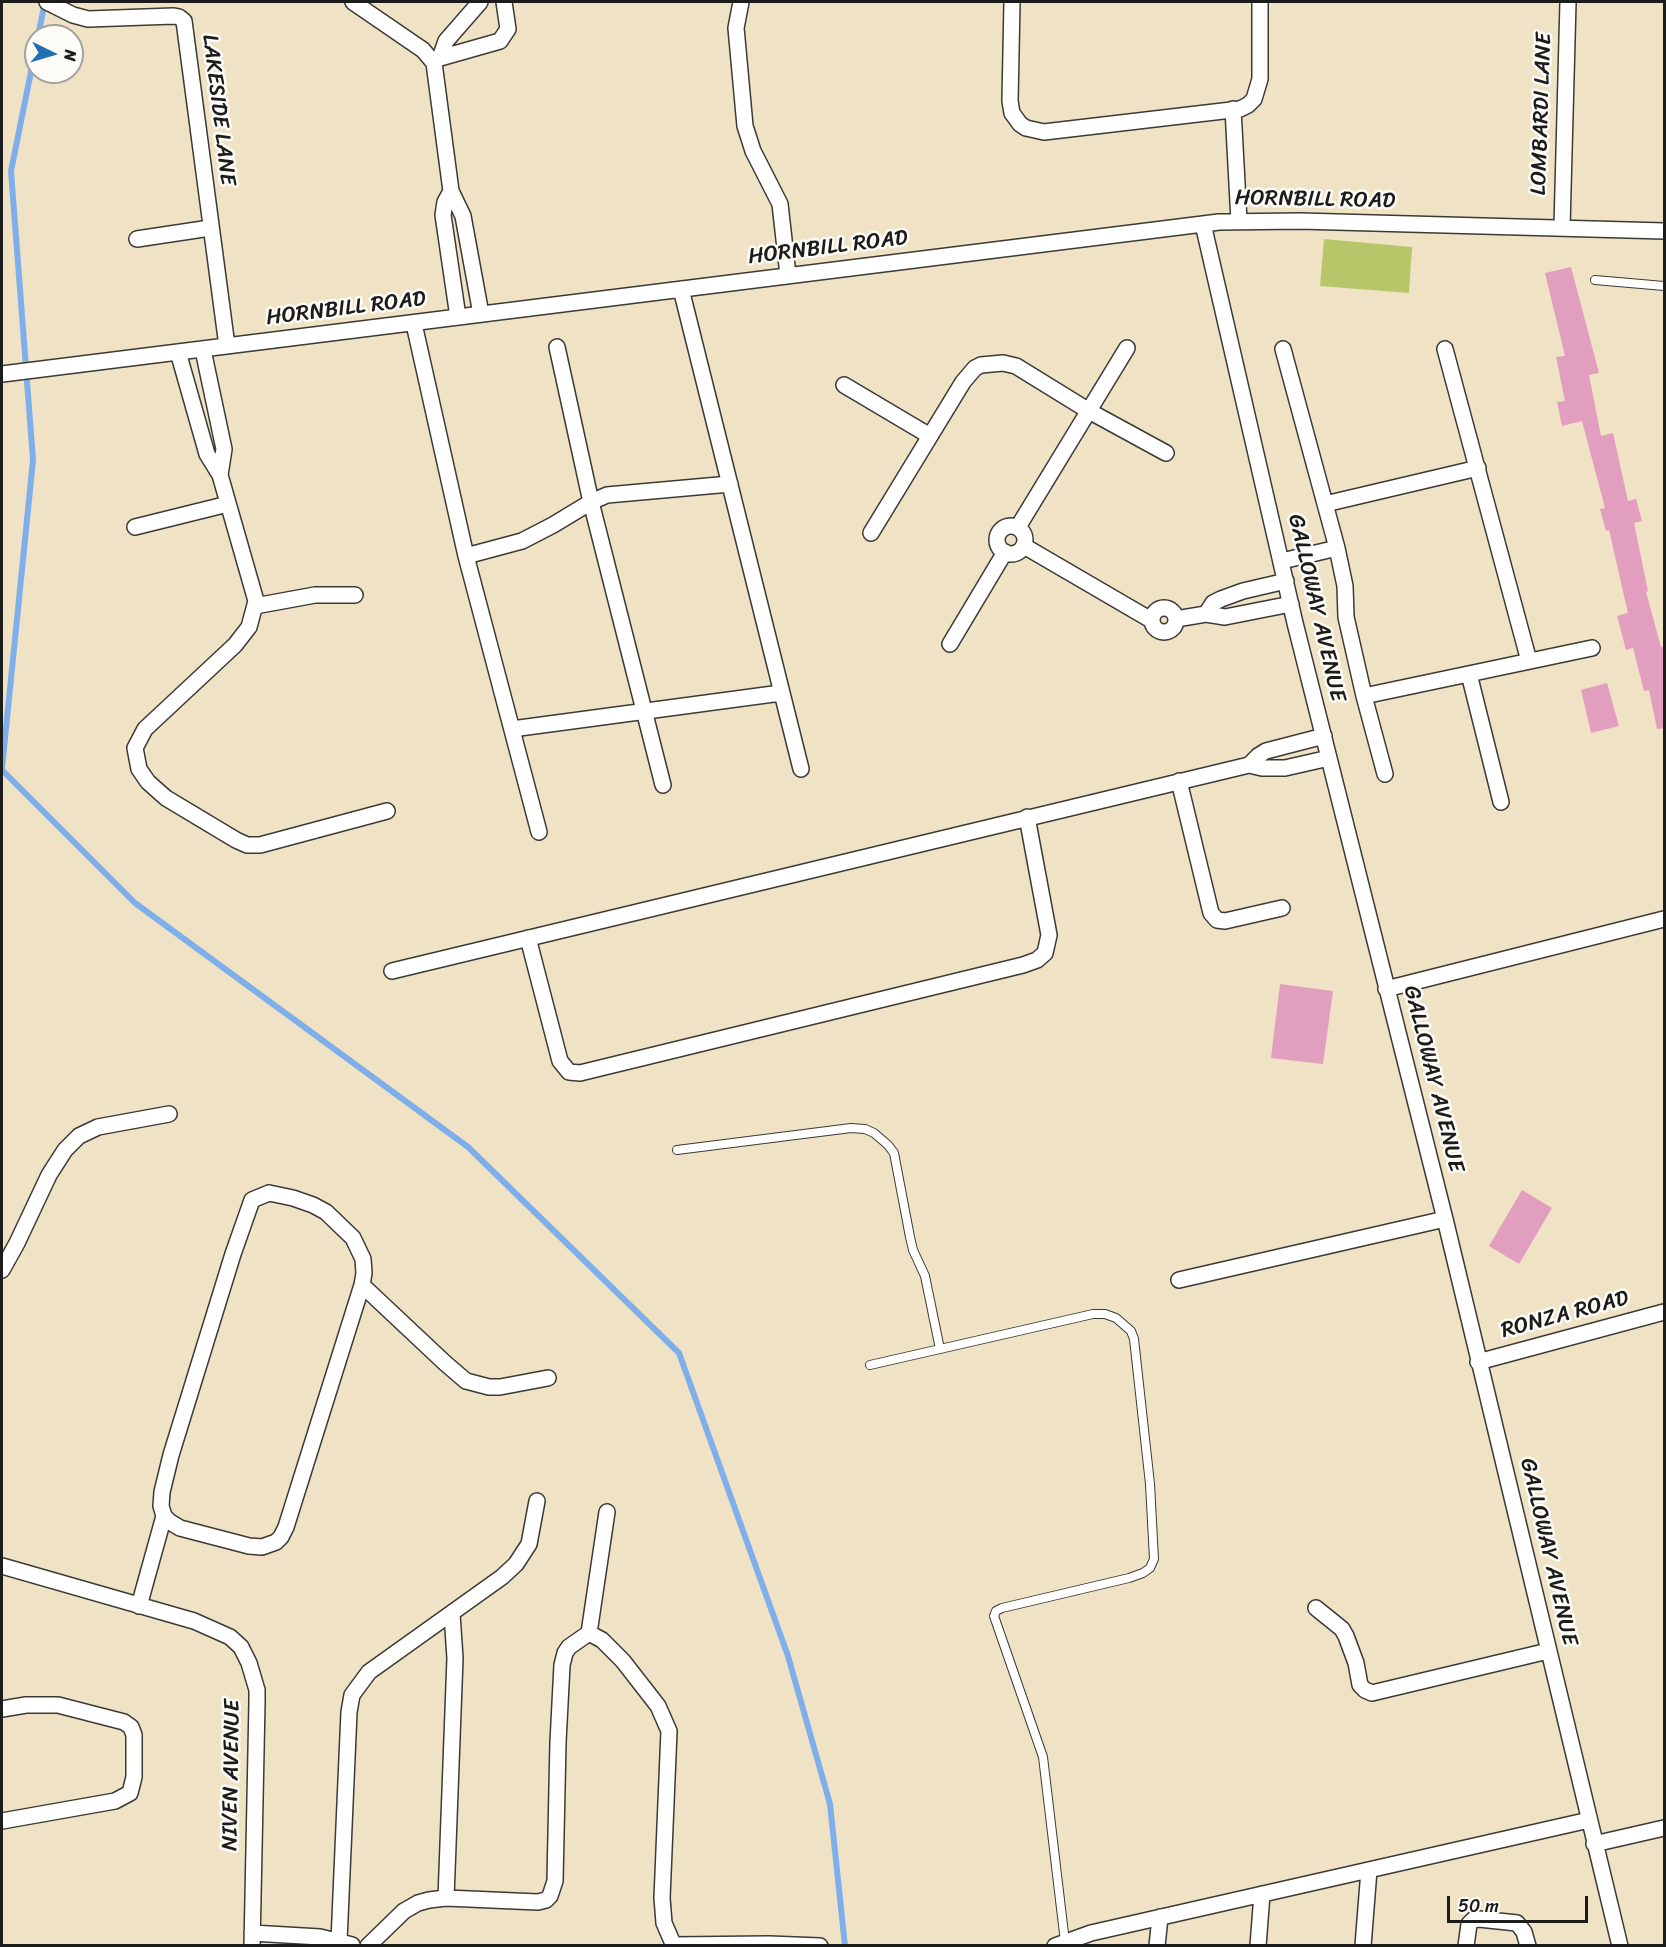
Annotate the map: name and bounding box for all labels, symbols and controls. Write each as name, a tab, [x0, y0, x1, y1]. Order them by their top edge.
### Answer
north arrow	[24, 24, 84, 84]
street label: LOMBARDI LANE	[1526, 32, 1558, 196]
street label: LAKESIDE LANE	[196, 33, 240, 187]
text: N	[56, 49, 85, 62]
street label: HORNBILL ROAD	[1235, 185, 1395, 215]
street label: HORNBILL ROAD	[747, 225, 909, 271]
street label: HORNBILL ROAD	[265, 286, 427, 332]
street label: GALLOWAY AVENUE	[1282, 512, 1350, 704]
street label: GALLOWAY AVENUE	[1397, 983, 1469, 1175]
street label: RONZA ROAD	[1498, 1285, 1632, 1345]
street label: GALLOWAY AVENUE	[1514, 1456, 1582, 1648]
street label: NIVEN AVENUE	[217, 1699, 247, 1851]
scale bar	[1450, 1884, 1591, 1922]
text: 50 m	[1458, 1890, 1499, 1922]

